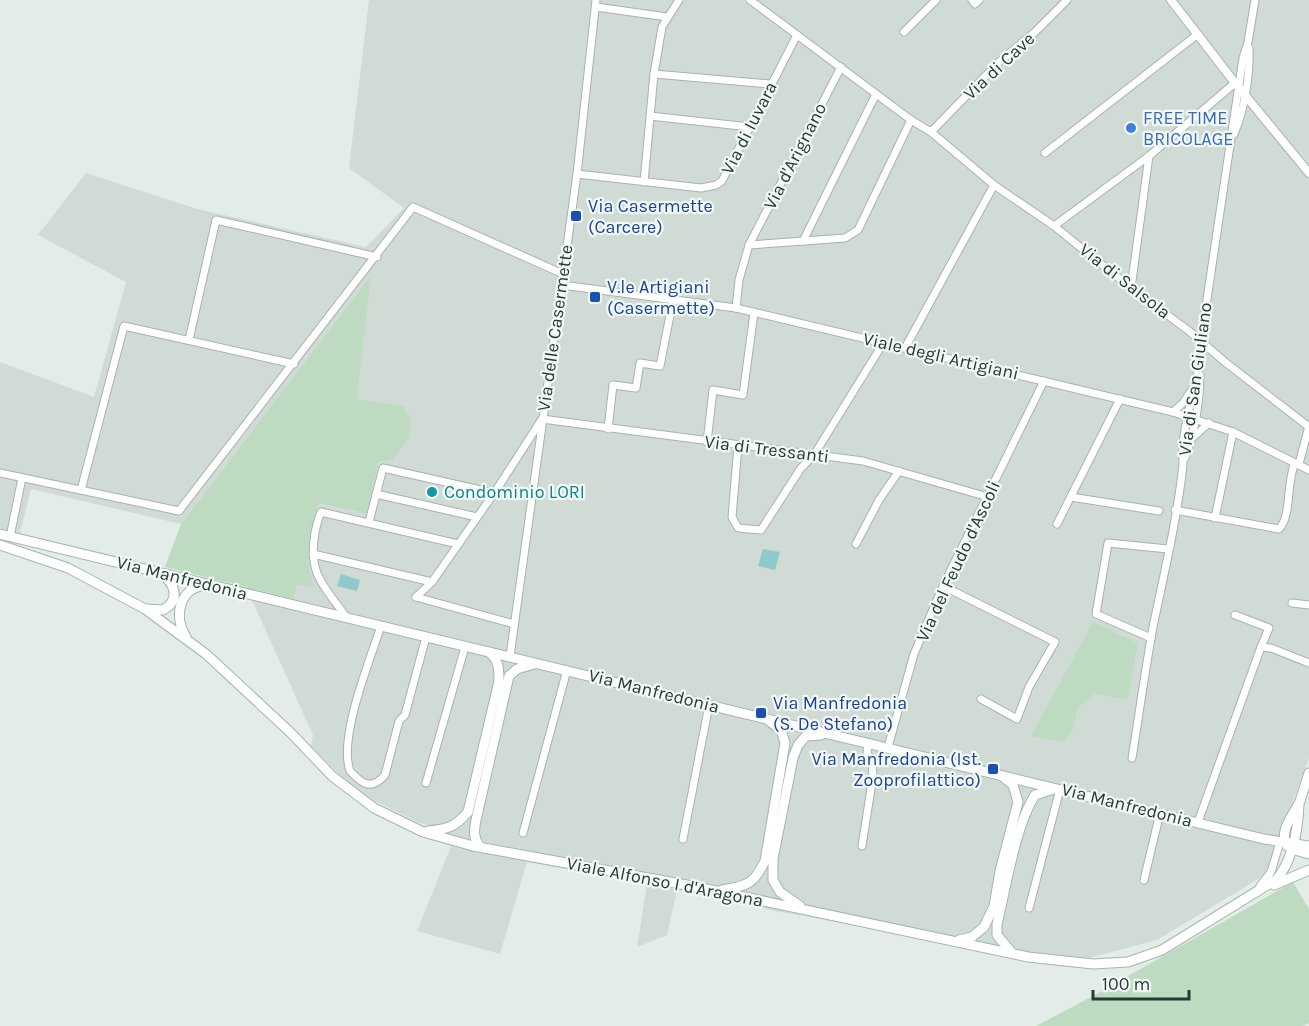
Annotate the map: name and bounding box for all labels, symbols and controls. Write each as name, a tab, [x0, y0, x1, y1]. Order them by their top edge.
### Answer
street label: Via di Cave	[959, 28, 1039, 104]
street label: Via di Iuvara	[716, 78, 782, 178]
street label: Via d'Arignano	[759, 99, 831, 213]
place label: FREE TIME BRICOLAGE	[1143, 107, 1233, 150]
marker: FREE TIME BRICOLAGE	[1124, 121, 1138, 135]
place label: Via Casermette (Carcere)	[588, 195, 713, 238]
marker: Via Casermette (Carcere)	[569, 209, 583, 223]
street label: Via di Salsola	[1075, 238, 1175, 324]
street label: Via delle Casermette	[532, 243, 578, 413]
place label: V.le Artigiani (Casermette)	[607, 276, 715, 319]
marker: V.le Artigiani (Casermette)	[588, 290, 602, 304]
street label: Via di San Giuliano	[1173, 301, 1217, 457]
street label: Viale degli Artigiani	[861, 327, 1021, 385]
street label: Via di Tressanti	[704, 430, 830, 468]
street label: Via del Feudo d'Ascoli	[911, 477, 1005, 645]
place label: Condominio LORI	[444, 481, 585, 503]
marker: Condominio LORI	[425, 485, 439, 499]
street label: Via Manfredonia	[114, 551, 250, 605]
street label: Via Manfredonia	[586, 664, 722, 718]
place label: Via Manfredonia (S. De Stefano)	[773, 692, 907, 735]
marker: Via Manfredonia (S. De Stefano)	[754, 706, 768, 720]
place label: Via Manfredonia (Ist. Zooprofilattico)	[812, 748, 981, 791]
marker: Via Manfredonia (Ist. Zooprofilattico)	[986, 762, 1000, 776]
street label: Via Manfredonia	[1059, 778, 1195, 832]
street label: Viale Alfonso I d'Aragona	[565, 852, 765, 912]
scale bar	[1093, 963, 1189, 1001]
text: 100 m	[1102, 973, 1150, 995]

